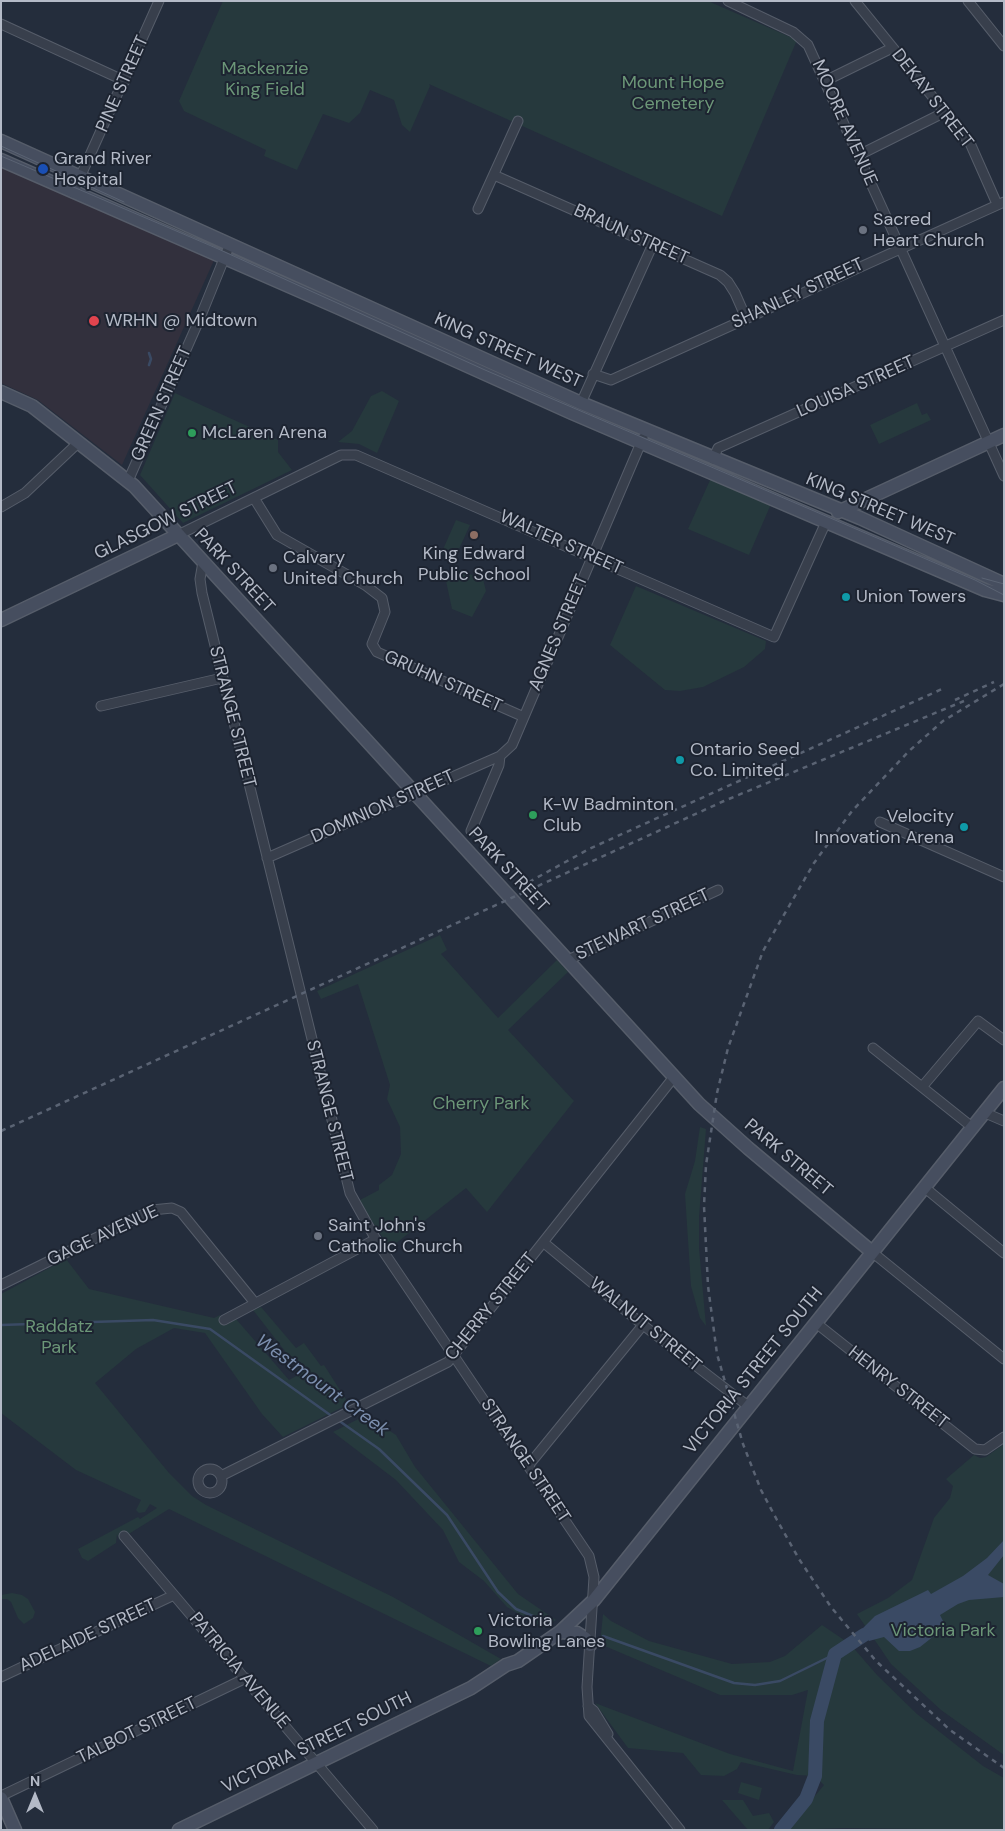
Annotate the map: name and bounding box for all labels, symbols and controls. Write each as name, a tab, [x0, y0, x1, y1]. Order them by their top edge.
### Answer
street label: PINE STREET	[92, 32, 154, 136]
street label: DEKAY STREET	[886, 45, 978, 153]
street label: MOORE AVENUE	[807, 57, 881, 189]
park label: Mackenzie King Field	[222, 58, 308, 100]
park label: Mount Hope Cemetery	[622, 72, 724, 115]
place label: Grand River Hospital	[54, 148, 151, 190]
marker: Grand River Hospital	[36, 162, 50, 176]
street label: BRAUN STREET	[570, 200, 692, 270]
place label: Sacred Heart Church	[873, 209, 984, 252]
marker: Sacred Heart Church	[857, 224, 869, 236]
street label: SHANLEY STREET	[728, 254, 868, 334]
street label: KING STREET WEST	[431, 309, 585, 393]
place label: WRHN @ Midtown	[105, 310, 257, 332]
marker: WRHN @ Midtown	[87, 314, 101, 328]
street label: GREEN STREET	[127, 343, 197, 465]
street label: LOUISA STREET	[794, 351, 918, 423]
place label: McLaren Arena	[202, 422, 327, 444]
marker: McLaren Arena	[186, 427, 198, 439]
street label: KING STREET WEST	[802, 469, 958, 551]
street label: GLASGOW STREET	[91, 477, 241, 565]
street label: WALTER STREET	[496, 506, 626, 580]
street label: PARK STREET	[189, 524, 279, 618]
marker: King Edward Public School	[468, 529, 480, 541]
place label: King Edward Public School	[418, 543, 530, 586]
place label: Calvary United Church	[283, 547, 403, 590]
marker: Calvary United Church	[267, 562, 279, 574]
street label: AGNES STREET	[525, 572, 593, 694]
place label: Union Towers	[856, 586, 966, 608]
marker: Union Towers	[840, 591, 852, 603]
street label: STRANGE STREET	[204, 644, 260, 790]
street label: GRUHN STREET	[381, 646, 505, 718]
place label: Ontario Seed Co. Limited	[690, 739, 800, 782]
marker: Ontario Seed Co. Limited	[674, 754, 686, 766]
street label: DOMINION STREET	[308, 766, 458, 848]
place label: K-W Badminton Club	[543, 794, 674, 836]
place label: Velocity Innovation Arena	[815, 806, 954, 849]
marker: K-W Badminton Club	[527, 809, 539, 821]
marker: Velocity Innovation Arena	[958, 821, 970, 833]
street label: PARK STREET	[463, 823, 553, 917]
street label: STEWART STREET	[573, 884, 713, 966]
street label: STRANGE STREET	[301, 1038, 357, 1184]
park label: Cherry Park	[432, 1093, 530, 1115]
street label: PARK STREET	[740, 1115, 836, 1201]
street label: GAGE AVENUE	[44, 1201, 162, 1271]
place label: Saint John's Catholic Church	[328, 1215, 462, 1258]
marker: Saint John's Catholic Church	[312, 1230, 324, 1242]
street label: CHERRY STREET	[441, 1249, 541, 1365]
street label: WALNUT STREET	[585, 1273, 705, 1377]
street label: VICTORIA STREET SOUTH	[680, 1283, 828, 1459]
park label: Raddatz Park	[25, 1316, 93, 1358]
water label: Westmount Creek	[251, 1330, 393, 1442]
street label: HENRY STREET	[843, 1342, 953, 1434]
street label: STRANGE STREET	[475, 1395, 575, 1527]
street label: ADELAIDE STREET	[16, 1595, 160, 1677]
street label: PATRICIA AVENUE	[184, 1608, 294, 1734]
place label: Victoria Bowling Lanes	[488, 1610, 605, 1652]
park label: Victoria Park	[891, 1620, 995, 1642]
marker: Victoria Bowling Lanes	[472, 1625, 484, 1637]
street label: VICTORIA STREET SOUTH	[219, 1688, 415, 1798]
street label: TALBOT STREET	[74, 1693, 200, 1769]
north arrow	[10, 1771, 60, 1821]
text: N	[30, 1772, 40, 1790]

